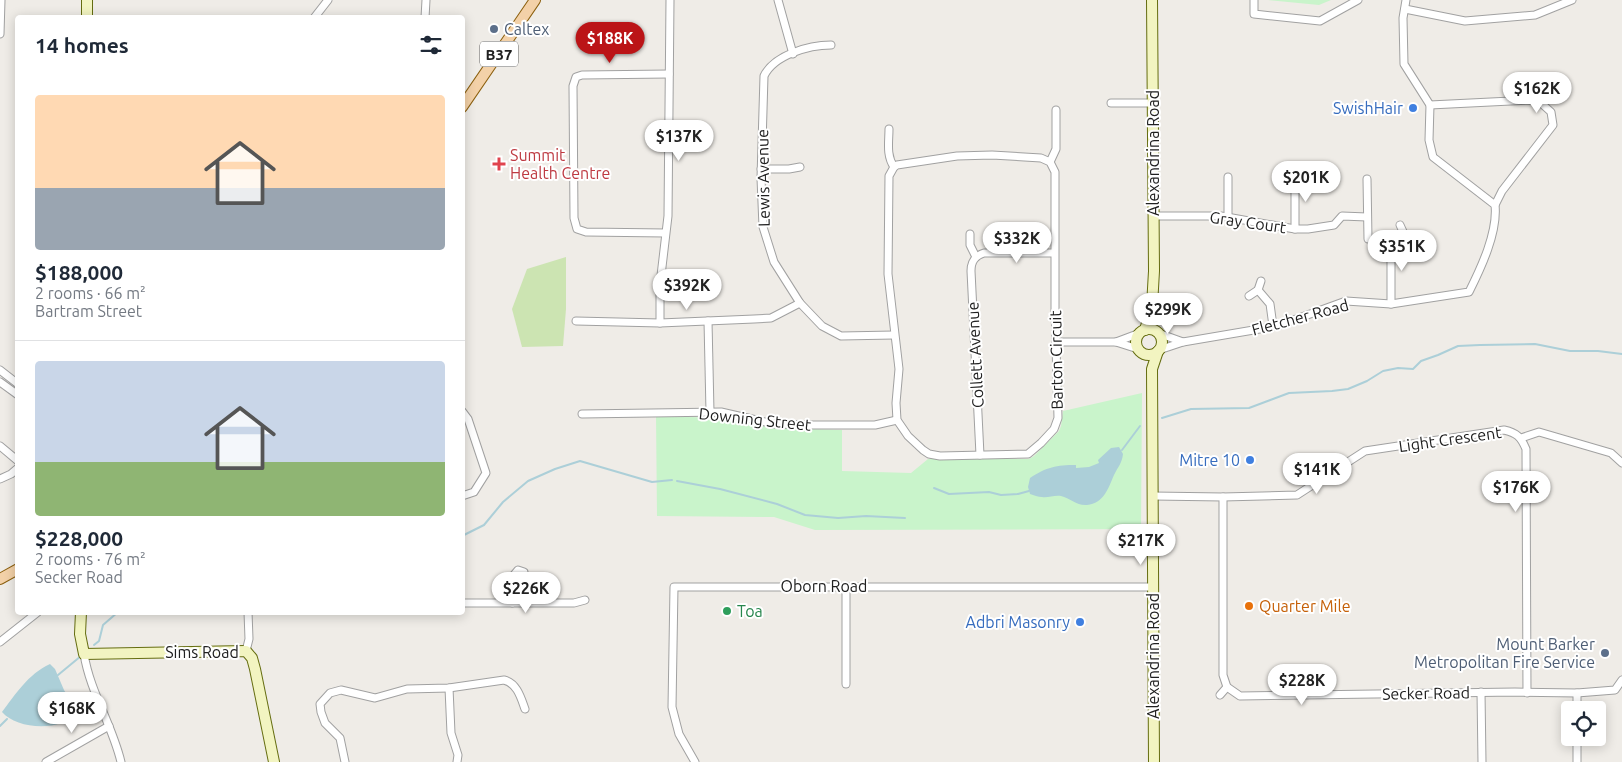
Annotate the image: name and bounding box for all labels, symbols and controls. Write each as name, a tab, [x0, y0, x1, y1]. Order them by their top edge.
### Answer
place label: Caltex	[504, 20, 549, 38]
pin: $188K	[575, 22, 645, 64]
marker: Caltex	[488, 23, 500, 35]
text: $188K	[587, 29, 633, 47]
icon: filters	[417, 31, 445, 59]
text: 14 homes	[35, 33, 129, 57]
road number: B37	[480, 42, 518, 66]
pin: $162K	[1502, 72, 1572, 114]
text: $162K	[1514, 79, 1560, 97]
street label: Alexandrina Road	[1144, 90, 1162, 216]
place label: SwishHair	[1333, 99, 1403, 117]
marker: SwishHair	[1407, 102, 1419, 114]
pin: $137K	[644, 120, 714, 162]
text: $137K	[656, 127, 702, 145]
icon: home	[195, 128, 285, 218]
street label: Lewis Avenue	[753, 129, 773, 227]
place label: Summit Health Centre	[510, 146, 610, 182]
marker: Summit Health Centre	[492, 157, 506, 171]
pin: $201K	[1271, 160, 1341, 203]
text: $201K	[1283, 168, 1329, 186]
street label: Gray Court	[1209, 208, 1288, 236]
pin: $332K	[982, 222, 1052, 264]
text: $332K	[994, 229, 1040, 247]
pin: $351K	[1367, 230, 1437, 272]
text: $351K	[1379, 237, 1425, 255]
text: $188,000	[35, 260, 123, 284]
pin: $392K	[652, 268, 722, 311]
text: $392K	[664, 276, 710, 294]
text: 2 rooms · 66 m²	[35, 284, 146, 302]
pin: $299K	[1133, 292, 1203, 335]
street label: Fletcher Road	[1250, 295, 1350, 339]
text: $299K	[1145, 300, 1191, 318]
street label: Collett Avenue	[963, 301, 987, 409]
text: Bartram Street	[35, 302, 142, 320]
street label: Barton Circuit	[1046, 309, 1066, 410]
icon: home	[195, 393, 285, 483]
street label: Downing Street	[698, 404, 813, 434]
street label: Light Crescent	[1397, 423, 1503, 455]
place label: Mitre 10	[1179, 451, 1240, 469]
pin: $141K	[1282, 452, 1352, 495]
marker: Mitre 10	[1244, 454, 1256, 466]
text: $141K	[1294, 460, 1340, 478]
pin: $176K	[1481, 470, 1551, 513]
text: $176K	[1493, 478, 1539, 496]
pin: $217K	[1106, 524, 1176, 566]
text: $228,000	[35, 526, 123, 550]
text: $217K	[1118, 531, 1164, 549]
text: 2 rooms · 76 m²	[35, 550, 146, 568]
text: Secker Road	[35, 568, 123, 586]
pin: $226K	[491, 572, 561, 614]
street label: Oborn Road	[781, 577, 867, 595]
text: $226K	[503, 579, 549, 597]
street label: Alexandrina Road	[1144, 593, 1162, 719]
place label: Quarter Mile	[1259, 597, 1350, 615]
marker: Quarter Mile	[1243, 600, 1255, 612]
place label: Toa	[737, 602, 763, 620]
marker: Toa	[721, 605, 733, 617]
place label: Adbri Masonry	[966, 613, 1070, 631]
marker: Adbri Masonry	[1074, 616, 1086, 628]
place label: Mount Barker Metropolitan Fire Service	[1414, 635, 1595, 671]
street label: Sims Road	[165, 643, 239, 661]
marker: Mount Barker Metropolitan Fire Service	[1599, 647, 1611, 659]
pin: $228K	[1267, 664, 1337, 706]
text: $228K	[1279, 671, 1325, 689]
street label: Secker Road	[1382, 683, 1470, 703]
pin: $168K	[37, 692, 107, 734]
text: $168K	[49, 699, 95, 717]
map controls	[1561, 701, 1606, 746]
button: locate	[1561, 701, 1606, 746]

